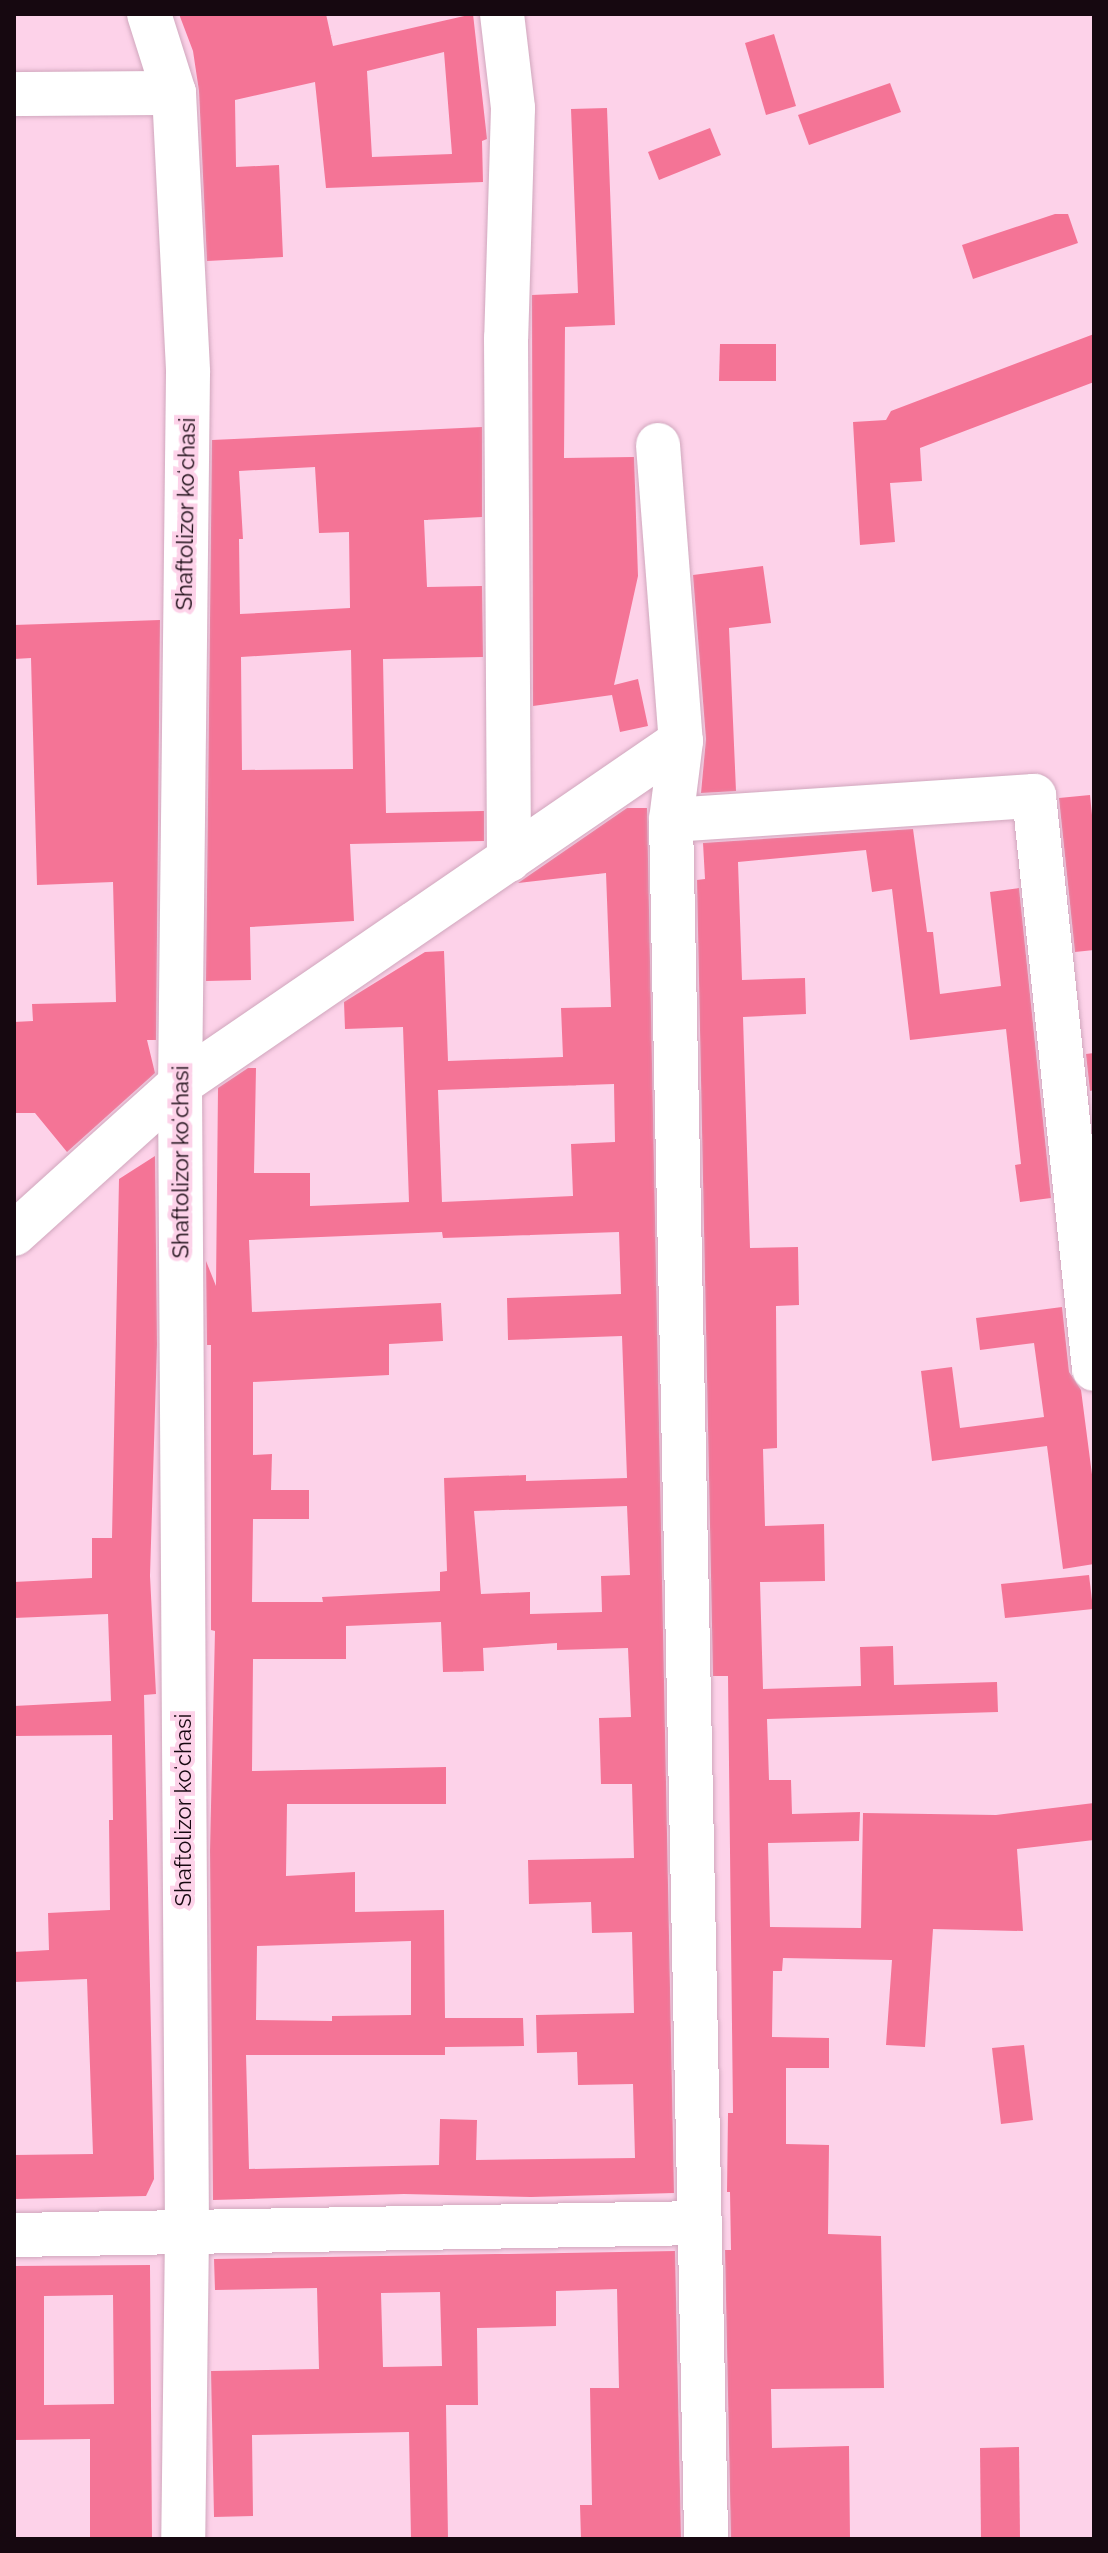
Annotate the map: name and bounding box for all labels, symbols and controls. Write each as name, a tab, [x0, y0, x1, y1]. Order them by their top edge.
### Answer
street label: Shaftolizor koʻchasi	[171, 417, 201, 611]
street label: Shaftolizor koʻchasi	[168, 1065, 194, 1259]
street label: Shaftolizor koʻchasi	[171, 1713, 197, 1907]

